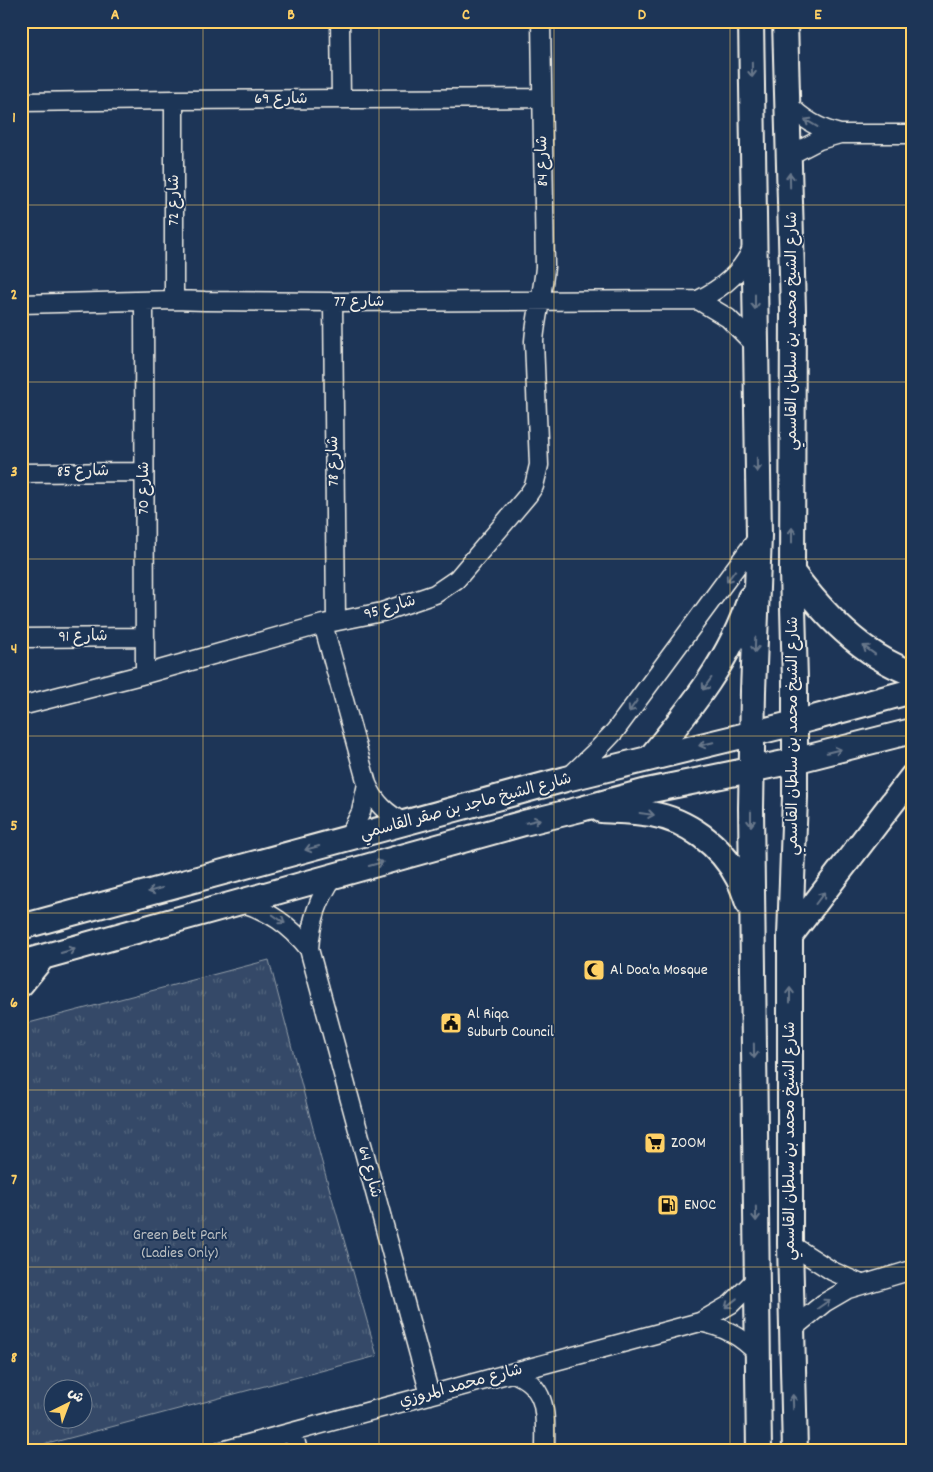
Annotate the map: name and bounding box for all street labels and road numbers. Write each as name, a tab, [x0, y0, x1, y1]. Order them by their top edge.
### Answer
street label: شارع 69	[254, 88, 308, 111]
street label: شارع 84	[531, 135, 555, 187]
street label: شارع 72	[163, 174, 186, 226]
street label: شارع الشيخ محمد بن سلطان القاسمي	[781, 211, 805, 451]
street label: شارع 77	[334, 291, 384, 314]
street label: شارع 78	[322, 435, 346, 487]
street label: شارع 85	[57, 460, 109, 484]
street label: شارع 70	[133, 461, 156, 515]
street label: شارع 95	[361, 590, 419, 626]
street label: شارع الشيخ محمد بن سلطان القاسمي	[782, 616, 806, 856]
street label: شارع 91	[58, 625, 108, 649]
street label: شارع الشيخ ماجد بن صقر القاسمي	[358, 768, 575, 847]
street label: شارع الشيخ محمد بن سلطان القاسمي	[779, 1021, 803, 1261]
street label: شارع 64	[351, 1144, 387, 1200]
street label: شارع محمد المروزي	[397, 1358, 525, 1414]

